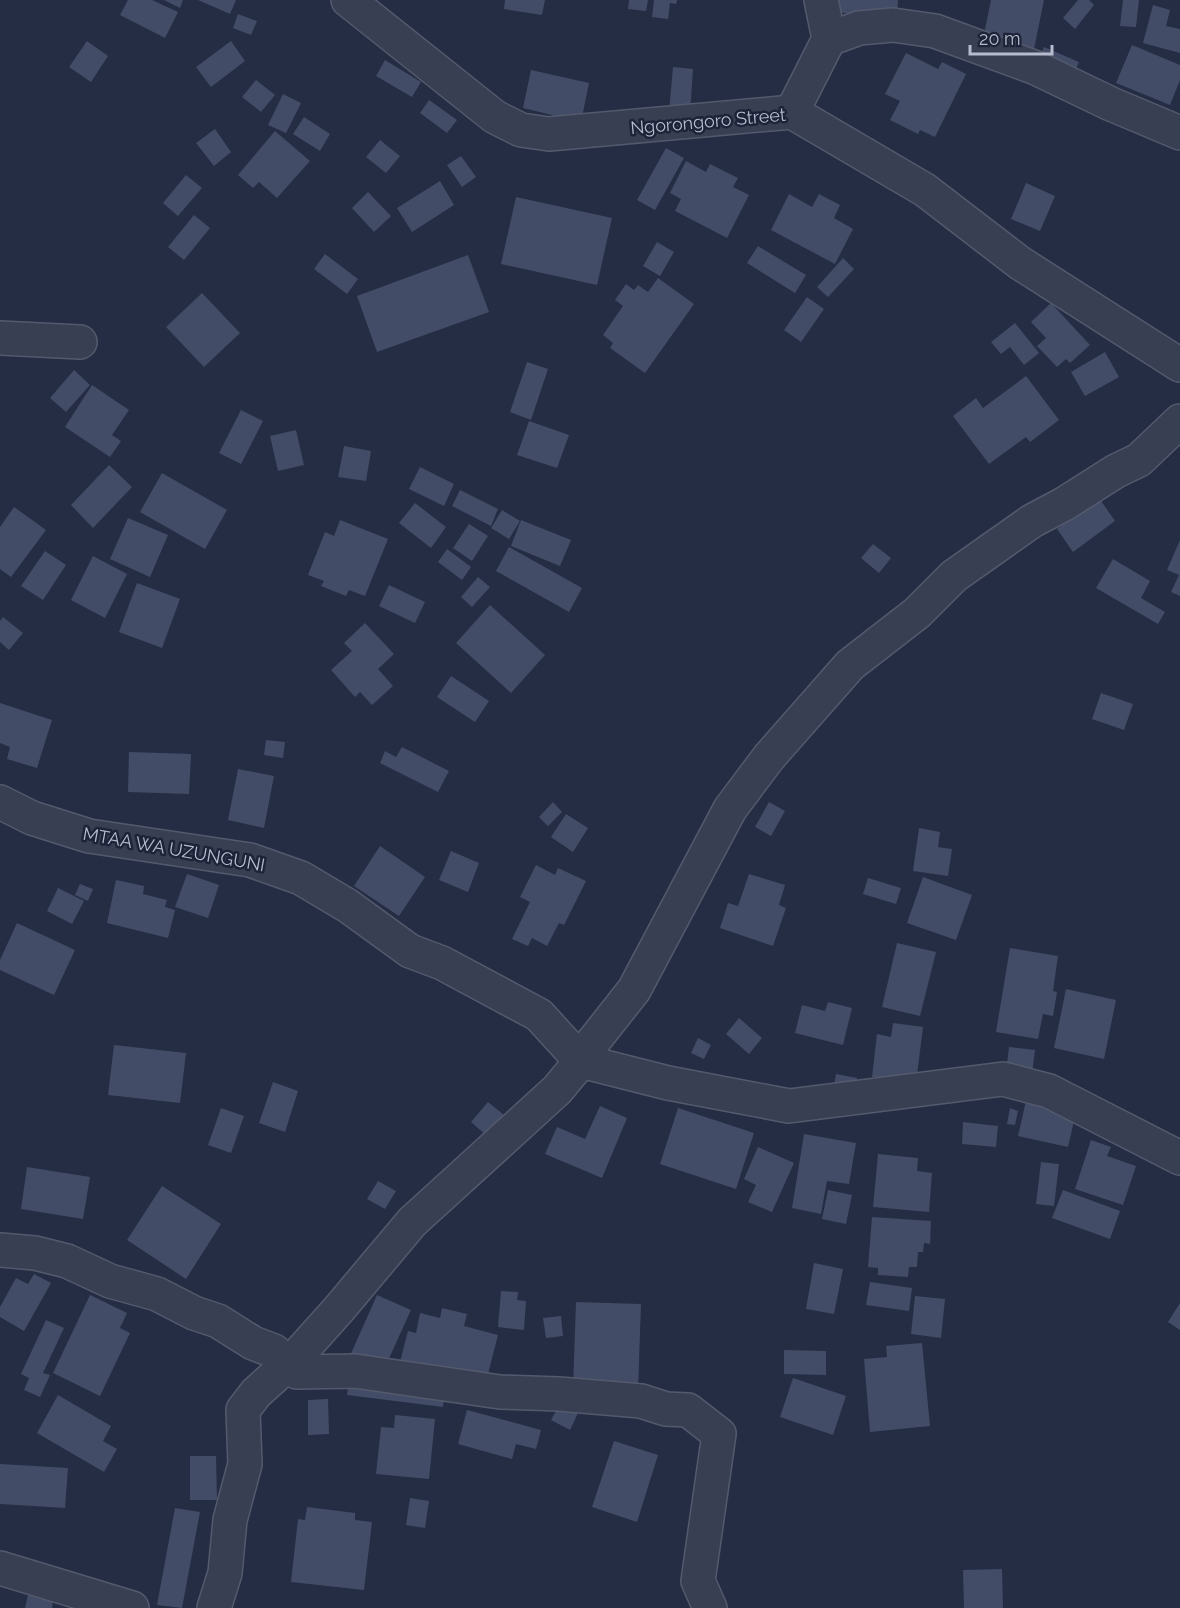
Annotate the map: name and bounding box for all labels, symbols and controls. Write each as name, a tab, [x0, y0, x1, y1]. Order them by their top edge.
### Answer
scale bar	[970, 18, 1052, 56]
text: 20 m	[979, 28, 1021, 49]
street label: Ngorongoro Street	[629, 104, 787, 138]
street label: MTAA WA UZUNGUNI	[81, 823, 267, 875]

